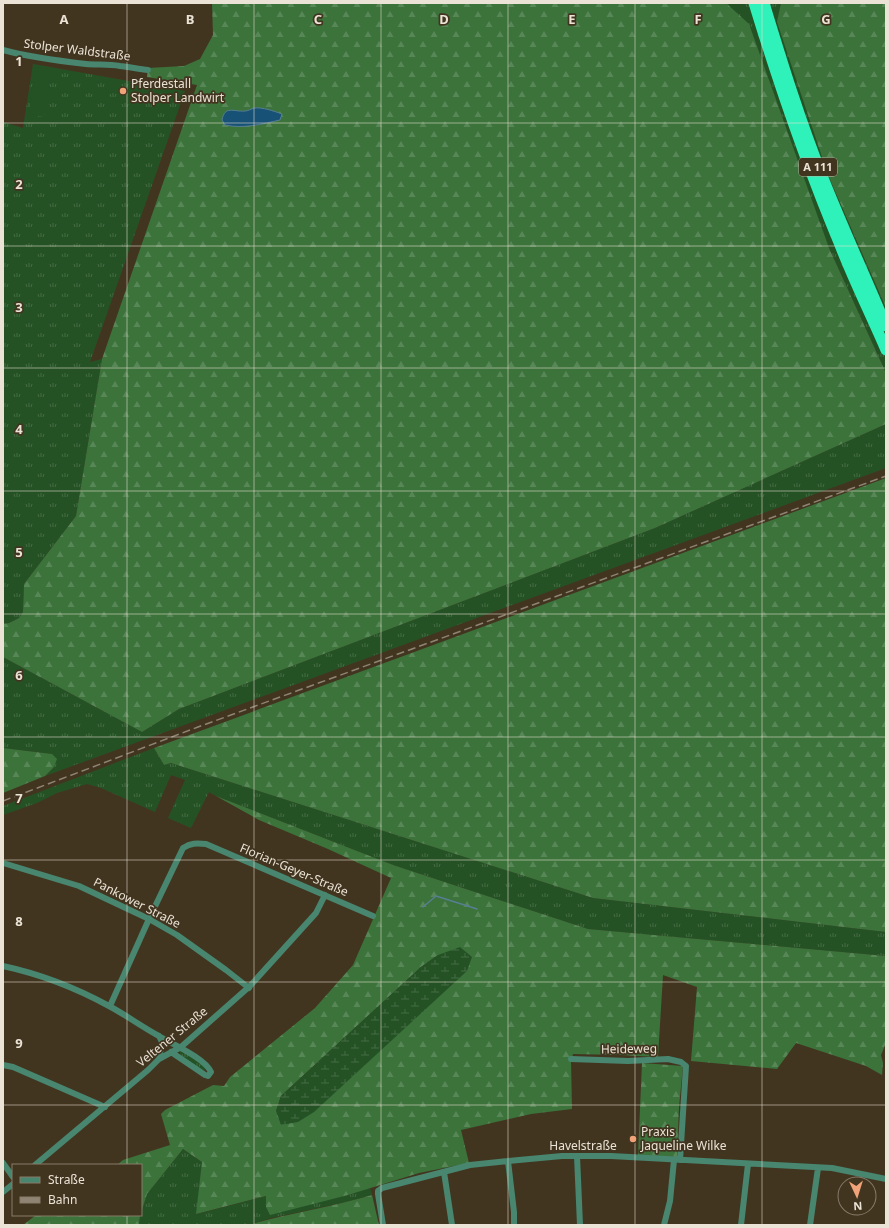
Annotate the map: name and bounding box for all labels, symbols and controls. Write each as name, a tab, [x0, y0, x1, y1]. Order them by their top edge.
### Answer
text: A	[60, 10, 69, 28]
text: B	[186, 10, 194, 28]
text: C	[314, 10, 322, 28]
text: D	[439, 10, 449, 28]
text: E	[568, 10, 576, 28]
text: F	[694, 10, 702, 28]
text: G	[821, 10, 831, 28]
street label: Stolper Waldstraße	[23, 35, 132, 65]
text: 1	[15, 52, 23, 70]
place label: Pferdestall Stolper Landwirt	[131, 75, 225, 106]
marker: Pferdestall Stolper Landwirt	[118, 86, 128, 96]
road number: A 111	[799, 158, 837, 176]
text: 2	[15, 175, 23, 193]
text: 3	[15, 298, 23, 316]
text: 4	[15, 420, 23, 438]
text: 5	[15, 543, 23, 561]
text: 6	[15, 666, 23, 684]
text: 7	[15, 789, 23, 807]
street label: Florian-Geyer-Straße	[237, 839, 351, 900]
street label: Pankower Straße	[91, 873, 184, 932]
text: 8	[15, 912, 23, 930]
street label: Veltener Straße	[133, 1003, 211, 1071]
text: 9	[15, 1034, 23, 1052]
street label: Heideweg	[601, 1040, 657, 1057]
place label: Praxis Jaqueline Wilke	[640, 1123, 727, 1154]
marker: Praxis Jaqueline Wilke	[628, 1134, 638, 1144]
street label: Havelstraße	[549, 1137, 617, 1154]
legend	[12, 1164, 142, 1216]
text: Straße	[48, 1171, 85, 1188]
north arrow	[837, 1176, 877, 1216]
text: Bahn	[48, 1191, 77, 1208]
text: N	[853, 1199, 863, 1214]

